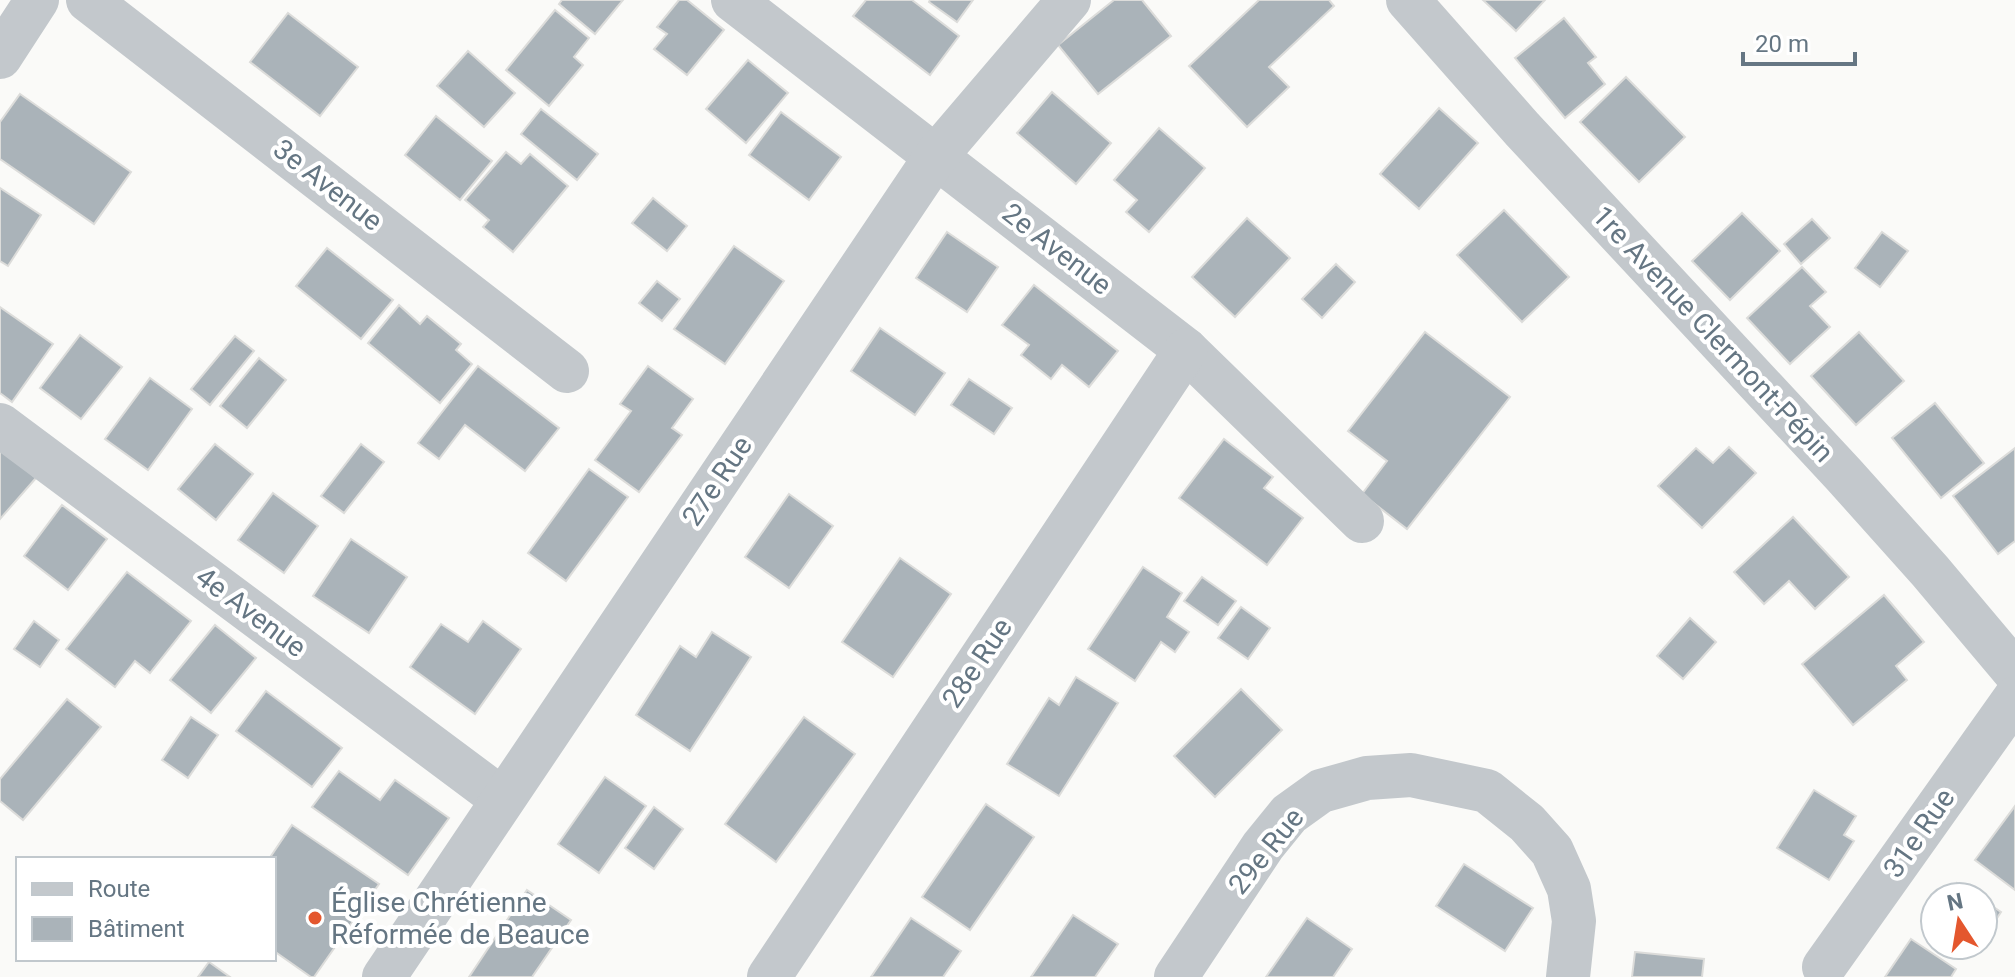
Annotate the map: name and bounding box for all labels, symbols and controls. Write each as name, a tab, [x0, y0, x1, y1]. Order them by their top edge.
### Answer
scale bar	[1743, 16, 1855, 66]
text: 20 m	[1755, 30, 1809, 58]
street label: 3e Avenue	[267, 132, 389, 238]
street label: 2e Avenue	[996, 196, 1118, 302]
street label: 1re Avenue Clermont-Pépin	[1586, 199, 1840, 469]
street label: 27e Rue	[675, 430, 759, 532]
street label: 4e Avenue	[190, 560, 312, 664]
street label: 28e Rue	[935, 612, 1019, 714]
street label: 31e Rue	[1877, 782, 1961, 884]
street label: 29e Rue	[1221, 801, 1311, 901]
legend	[16, 857, 276, 961]
text: Route	[88, 875, 150, 903]
north arrow	[1919, 881, 1999, 961]
place label: Église Chrétienne Réformée de Beauce	[331, 886, 590, 951]
text: N	[1945, 888, 1965, 916]
marker: Église Chrétienne Réformée de Beauce	[306, 909, 324, 927]
text: Bâtiment	[88, 915, 185, 943]

